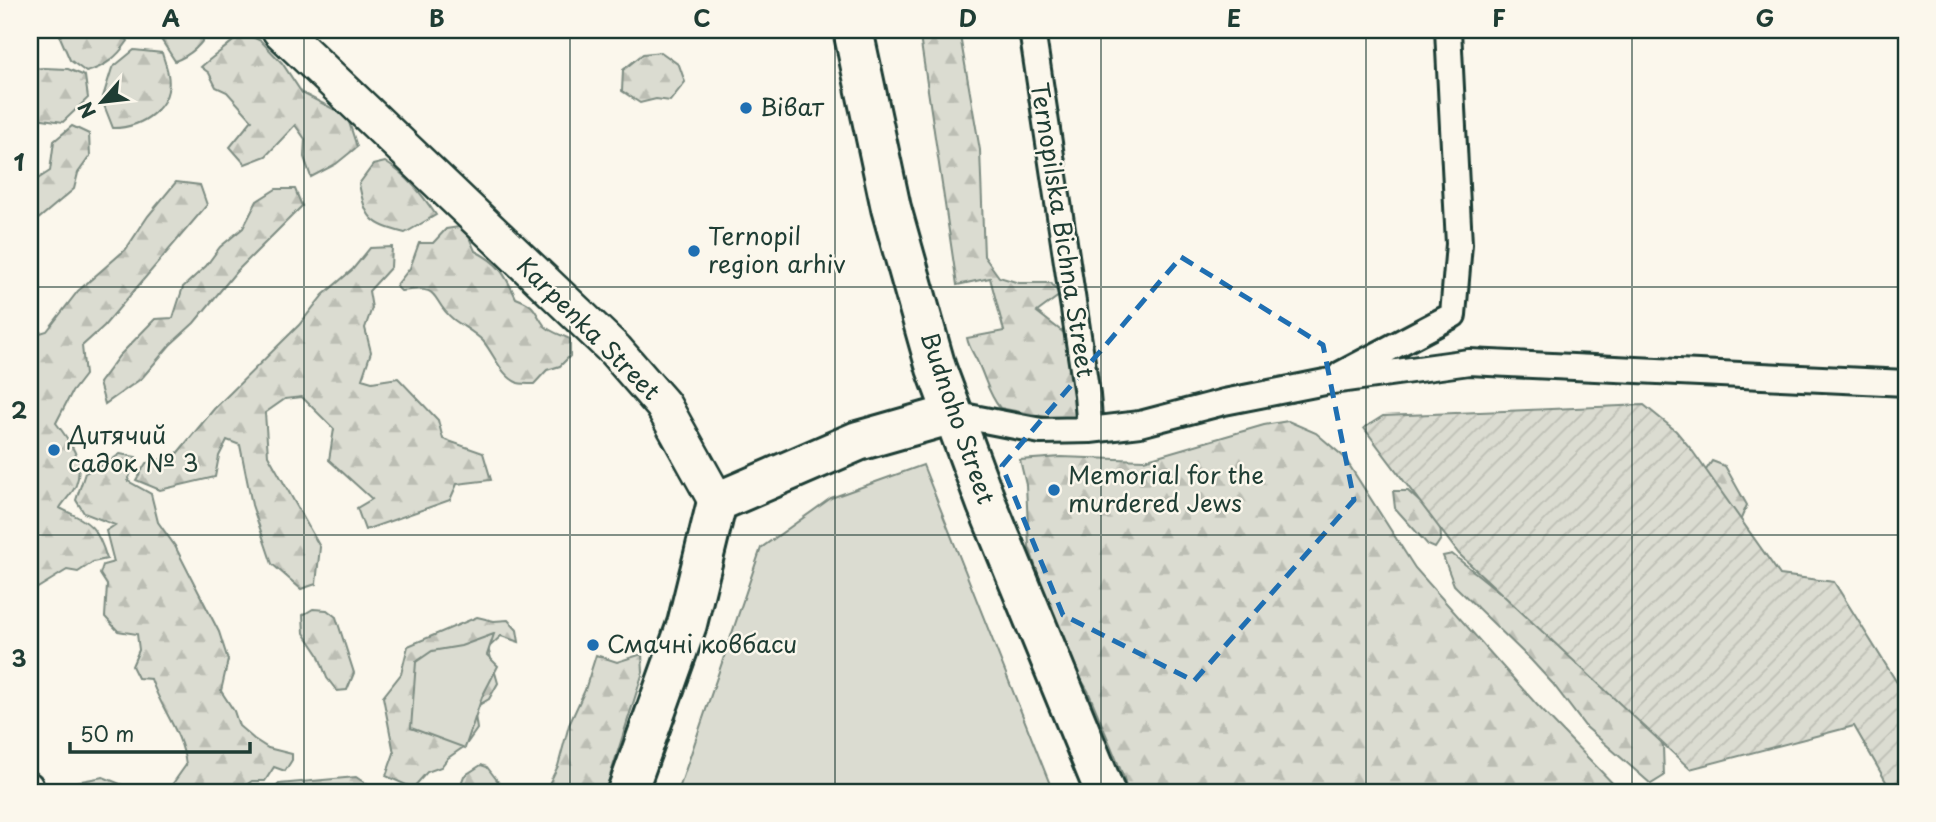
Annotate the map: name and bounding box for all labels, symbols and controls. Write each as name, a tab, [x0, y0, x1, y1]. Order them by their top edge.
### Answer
text: A	[162, 0, 180, 35]
text: B	[429, 0, 445, 35]
text: C	[693, 0, 711, 35]
text: D	[959, 0, 977, 35]
text: E	[1227, 0, 1241, 35]
text: F	[1492, 0, 1506, 35]
text: G	[1756, 0, 1774, 35]
north arrow	[66, 66, 136, 136]
street label: Ternopilska Bichna Street	[1023, 80, 1105, 380]
place label: Віват	[760, 88, 825, 124]
text: N	[70, 97, 102, 124]
marker: Віват	[738, 100, 754, 116]
text: 1	[14, 144, 25, 179]
place label: Ternopil region arhiv	[708, 217, 845, 281]
marker: Ternopil region arhiv	[686, 243, 702, 259]
street label: Karpenka Street	[509, 248, 670, 408]
street label: Budnoho Street	[912, 326, 1005, 509]
text: 2	[11, 392, 27, 427]
place label: Дитячий садок № 3	[67, 416, 199, 480]
marker: Дитячий садок № 3	[46, 442, 62, 458]
place label: Memorial for the murdered Jews	[1068, 456, 1264, 520]
marker: Memorial for the murdered Jews	[1046, 482, 1062, 498]
place label: Смачні ковбаси	[607, 625, 797, 661]
marker: Смачні ковбаси	[585, 637, 601, 653]
text: 3	[11, 640, 27, 675]
scale bar	[70, 710, 250, 754]
text: 50 m	[80, 717, 134, 749]

